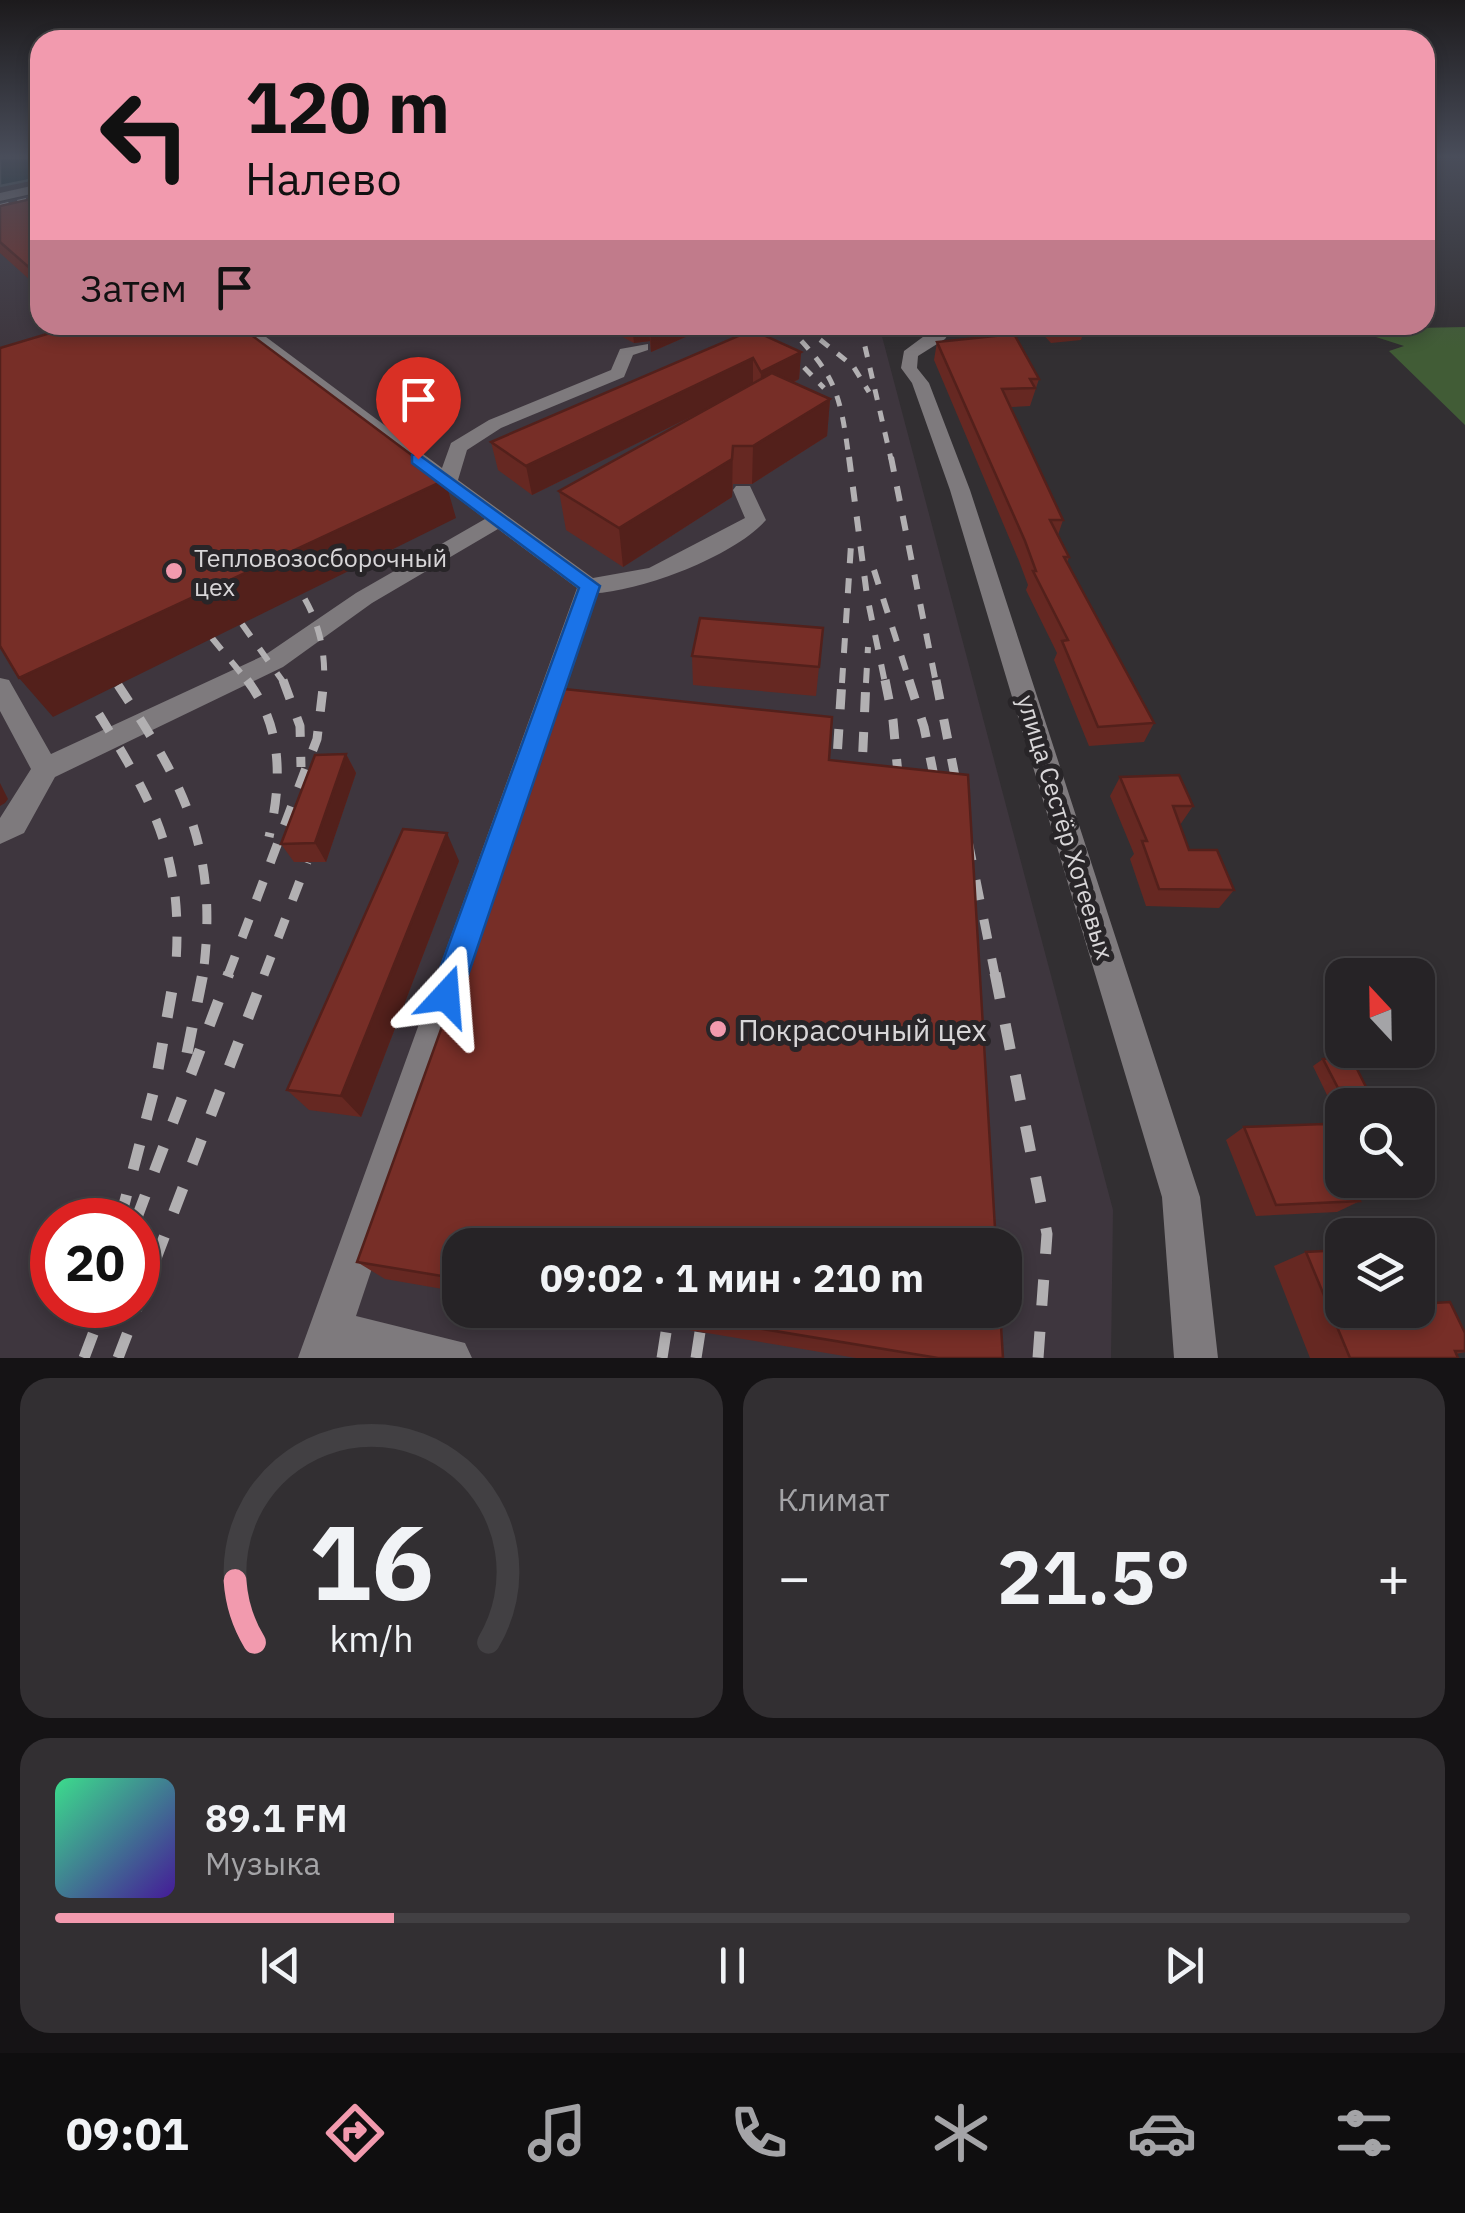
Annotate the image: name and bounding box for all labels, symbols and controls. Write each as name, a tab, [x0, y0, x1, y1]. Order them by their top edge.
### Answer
text: 120 m	[245, 61, 450, 152]
icon: left	[80, 70, 210, 200]
text: Налево	[245, 149, 402, 207]
icon: arrive	[207, 260, 262, 315]
text: Затем	[80, 263, 187, 312]
pin	[376, 357, 461, 460]
icon: arrive	[391, 372, 446, 427]
place label: Тепловозосборочный цех	[194, 541, 447, 603]
marker: Тепловозосборочный цех	[163, 560, 185, 582]
street label: улица Сестёр Хотеевых	[1010, 691, 1122, 964]
position arrow	[394, 944, 498, 1048]
north arrow	[1325, 958, 1435, 1068]
map controls	[1325, 958, 1435, 1328]
place label: Покрасочный цех	[738, 1010, 987, 1049]
marker: Покрасочный цех	[707, 1018, 729, 1040]
button: search	[1325, 1088, 1435, 1198]
speed limit sign: 20	[30, 1198, 160, 1328]
button: layers	[1325, 1218, 1435, 1328]
text: 09:02 · 1 мин · 210 m	[540, 1253, 924, 1302]
text: Климат	[778, 1478, 890, 1520]
text: 16	[309, 1493, 434, 1629]
text: 21.5°	[997, 1527, 1191, 1625]
text: −	[778, 1541, 811, 1612]
text: +	[1377, 1541, 1410, 1612]
text: km/h	[329, 1615, 413, 1662]
text: 89.1 FM	[205, 1793, 348, 1842]
text: Музыка	[205, 1842, 321, 1884]
icon: previous	[253, 1938, 308, 1993]
icon: pause	[705, 1938, 760, 1993]
icon: next	[1157, 1938, 1212, 1993]
icon: directions	[320, 2098, 390, 2168]
icon: music	[522, 2098, 592, 2168]
icon: phone	[724, 2098, 794, 2168]
icon: climate	[926, 2098, 996, 2168]
icon: car	[1127, 2098, 1197, 2168]
icon: filters	[1329, 2098, 1399, 2168]
text: 09:01	[66, 2104, 189, 2162]

